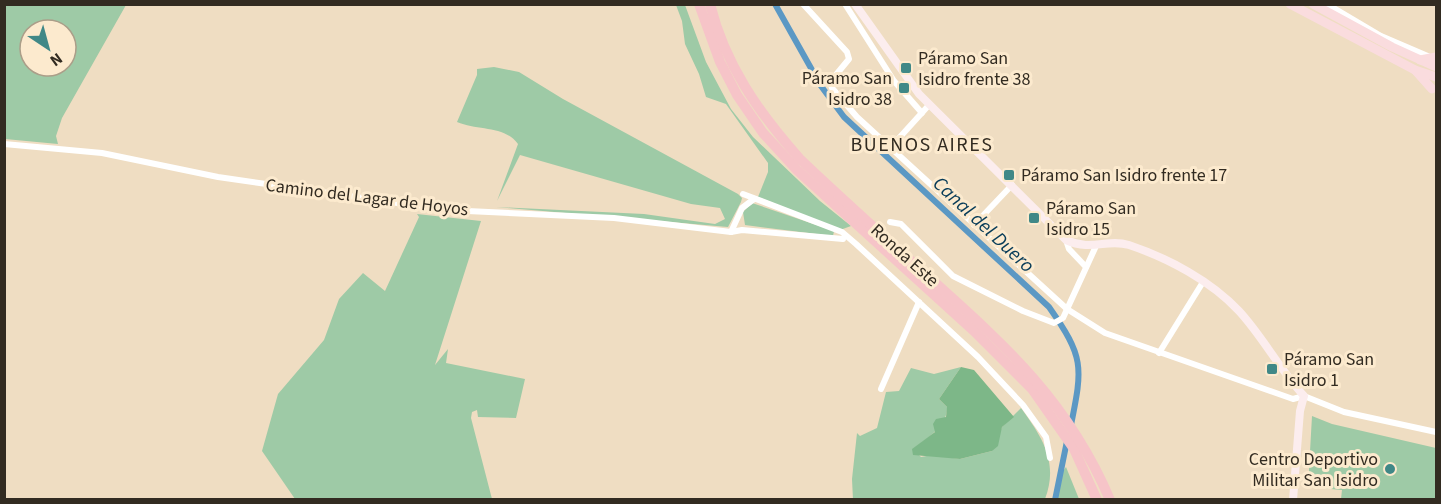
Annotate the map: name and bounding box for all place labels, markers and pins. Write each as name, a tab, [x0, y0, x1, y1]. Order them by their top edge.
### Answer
place label: Páramo San Isidro frente 38	[918, 46, 1031, 92]
marker: Páramo San Isidro frente 38	[899, 61, 913, 75]
place label: Páramo San Isidro 38	[802, 66, 892, 112]
marker: Páramo San Isidro 38	[897, 81, 911, 95]
place label: Páramo San Isidro frente 17	[1021, 163, 1227, 188]
marker: Páramo San Isidro frente 17	[1002, 168, 1016, 182]
place label: Páramo San Isidro 15	[1046, 196, 1136, 242]
marker: Páramo San Isidro 15	[1027, 211, 1041, 225]
place label: Páramo San Isidro 1	[1284, 347, 1374, 393]
marker: Páramo San Isidro 1	[1265, 362, 1279, 376]
place label: Centro Deportivo Militar San Isidro	[1249, 447, 1378, 493]
marker: Centro Deportivo Militar San Isidro	[1383, 462, 1397, 476]

